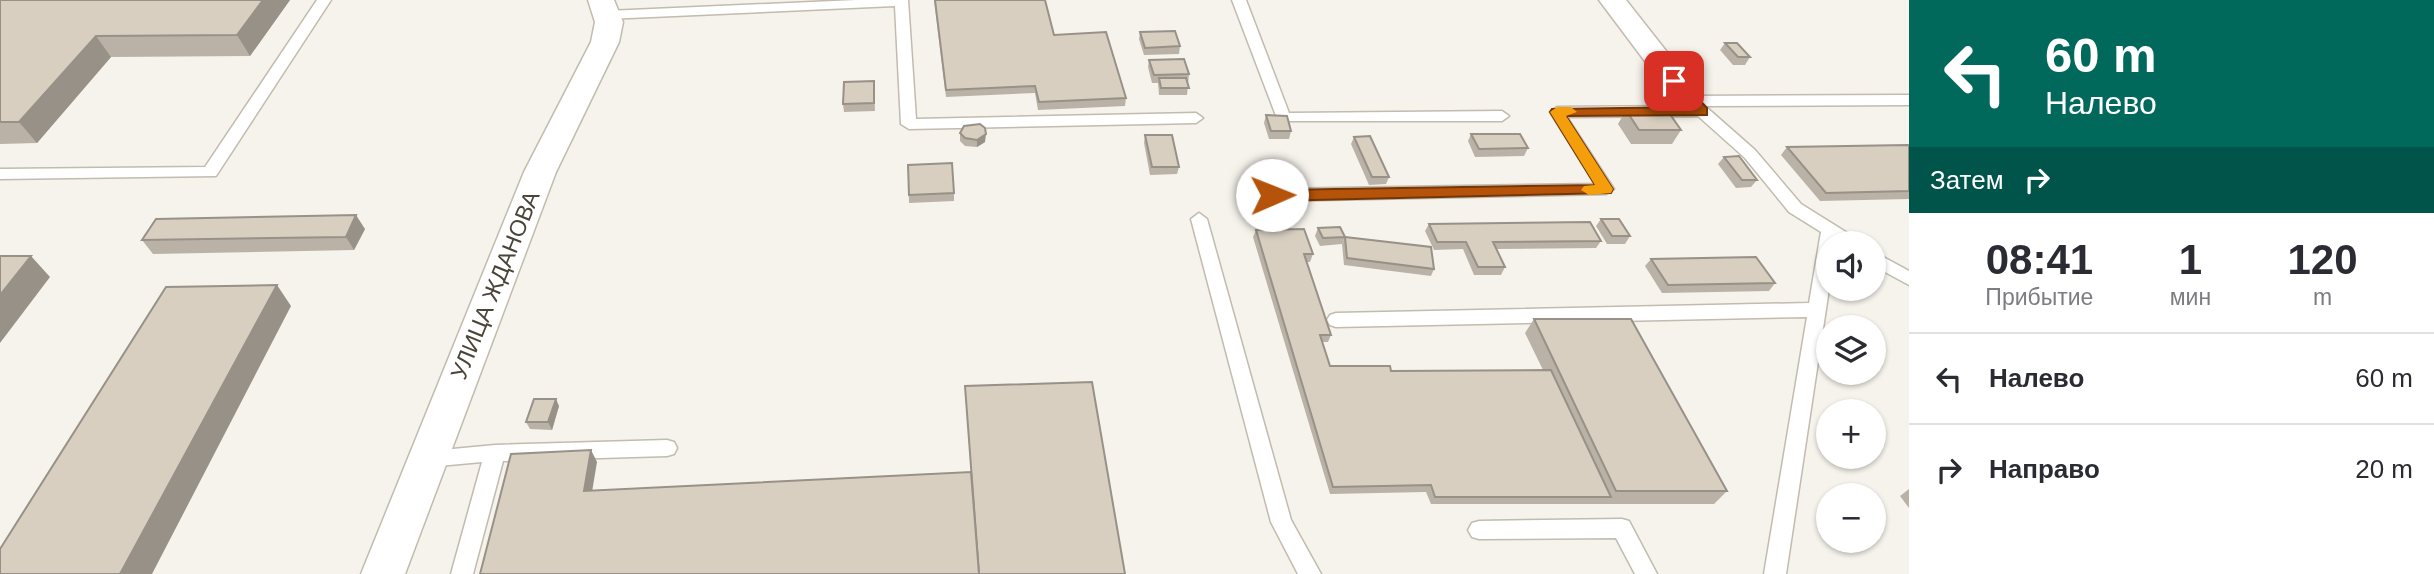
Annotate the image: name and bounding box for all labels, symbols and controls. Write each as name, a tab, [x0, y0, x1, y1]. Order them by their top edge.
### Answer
icon: left	[1930, 28, 2021, 119]
text: 60 m	[2045, 28, 2157, 82]
pin	[1644, 51, 1704, 111]
icon: arrive	[1655, 62, 1693, 100]
text: Налево	[2045, 85, 2157, 121]
position arrow	[1235, 158, 1309, 232]
icon: right	[2018, 161, 2056, 199]
text: Затем	[1930, 165, 2004, 195]
street label: УЛИЦА ЖДАНОВА	[445, 186, 545, 383]
map controls	[1816, 231, 1886, 553]
button: sound	[1816, 231, 1886, 301]
text: 08:41	[1986, 236, 2093, 283]
text: 1	[2179, 236, 2202, 283]
text: 120	[2288, 236, 2358, 283]
text: Прибытие	[1985, 284, 2093, 310]
text: мин	[2170, 284, 2211, 310]
text: m	[2313, 284, 2332, 310]
button: layers	[1816, 315, 1886, 385]
icon: left	[1930, 360, 1968, 398]
text: Налево	[1989, 363, 2084, 393]
text: 60 m	[2355, 363, 2413, 393]
button: +	[1816, 399, 1886, 469]
icon: right	[1930, 451, 1968, 489]
text: Направо	[1989, 454, 2100, 484]
text: 20 m	[2355, 454, 2413, 484]
button: −	[1816, 483, 1886, 553]

